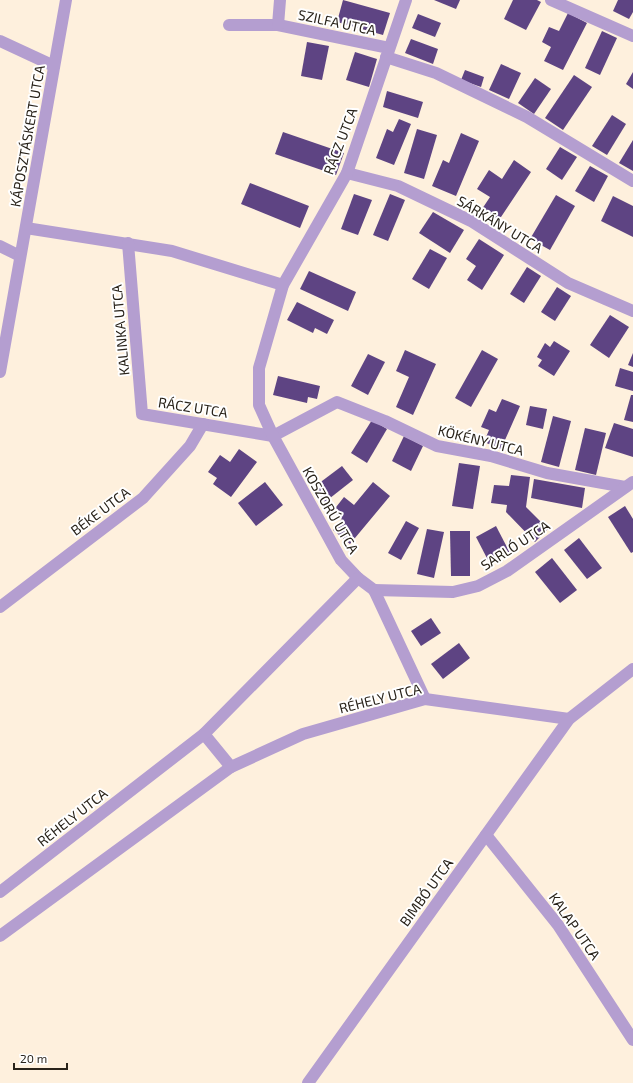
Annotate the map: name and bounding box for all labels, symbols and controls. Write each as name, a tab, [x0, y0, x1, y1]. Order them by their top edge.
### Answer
street label: SZILFA UTCA	[297, 5, 378, 39]
street label: KÁPOSZTÁSKERT UTCA	[6, 64, 48, 208]
street label: RÁCZ UTCA	[319, 105, 361, 177]
street label: SÁRKÁNY UTCA	[454, 192, 546, 256]
street label: KALINKA UTCA	[108, 283, 132, 376]
street label: RÁCZ UTCA	[157, 393, 229, 421]
street label: KÖKÉNY UTCA	[436, 421, 526, 459]
street label: KOSZORÚ UTCA	[299, 464, 363, 557]
street label: BÉKE UTCA	[67, 483, 133, 539]
street label: SARLÓ UTCA	[477, 516, 553, 574]
street label: RÉHELY UTCA	[337, 679, 423, 716]
street label: RÉHELY UTCA	[34, 784, 111, 850]
street label: BIMBÓ UTCA	[396, 855, 456, 929]
street label: KALAP UTCA	[546, 889, 604, 963]
scale bar	[14, 1045, 67, 1071]
text: 20 m	[20, 1051, 47, 1065]

